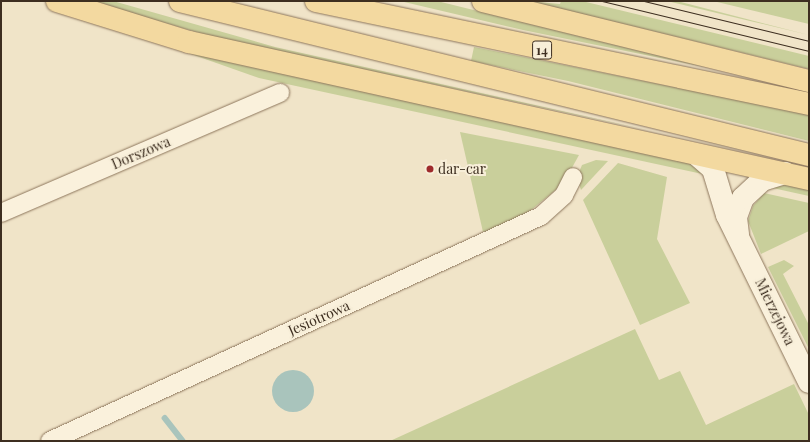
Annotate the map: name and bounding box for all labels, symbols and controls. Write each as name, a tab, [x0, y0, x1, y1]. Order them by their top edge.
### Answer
road number: 14	[532, 39, 552, 61]
street label: Dorszowa	[109, 133, 173, 173]
place label: dar-car	[438, 161, 486, 177]
marker: dar-car	[425, 164, 435, 174]
street label: Mierzejowa	[752, 276, 798, 348]
street label: Jesiotrowa	[286, 297, 352, 339]

